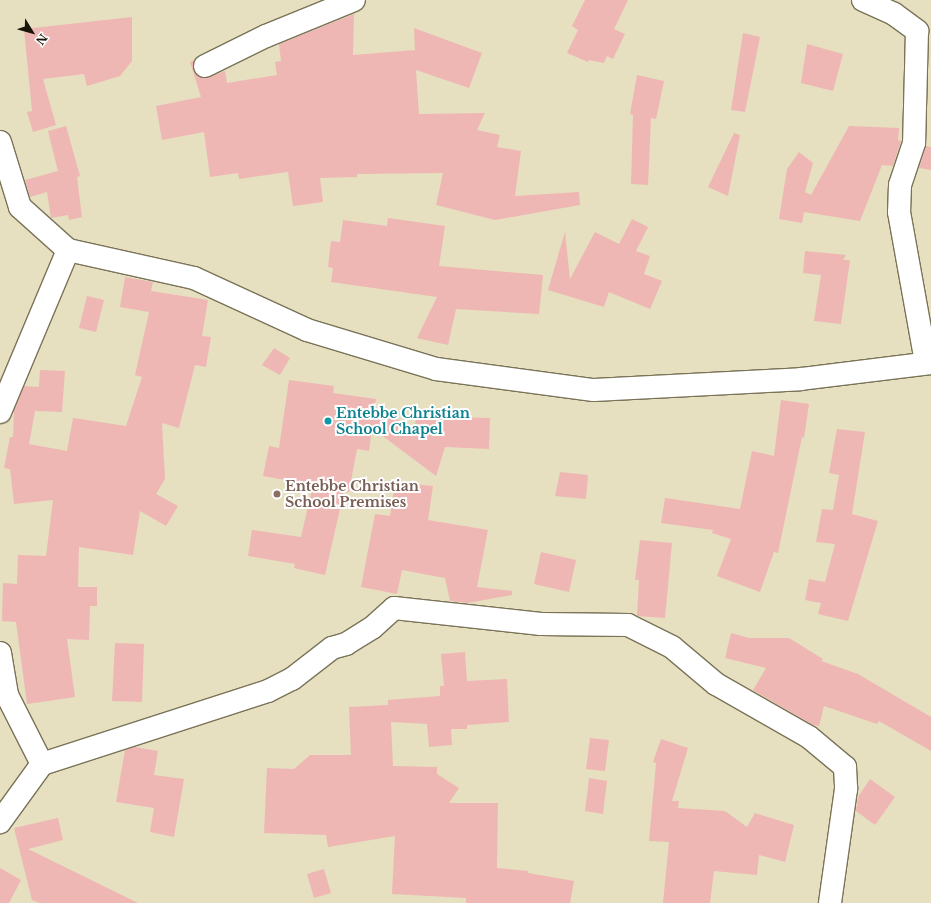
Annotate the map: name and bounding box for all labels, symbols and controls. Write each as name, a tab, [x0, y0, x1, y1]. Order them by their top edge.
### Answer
north arrow	[12, 12, 52, 52]
text: N	[33, 31, 50, 48]
place label: Entebbe Christian School Chapel	[336, 405, 470, 438]
marker: Entebbe Christian School Chapel	[323, 416, 333, 426]
place label: Entebbe Christian School Premises	[285, 478, 419, 510]
marker: Entebbe Christian School Premises	[272, 489, 282, 499]

